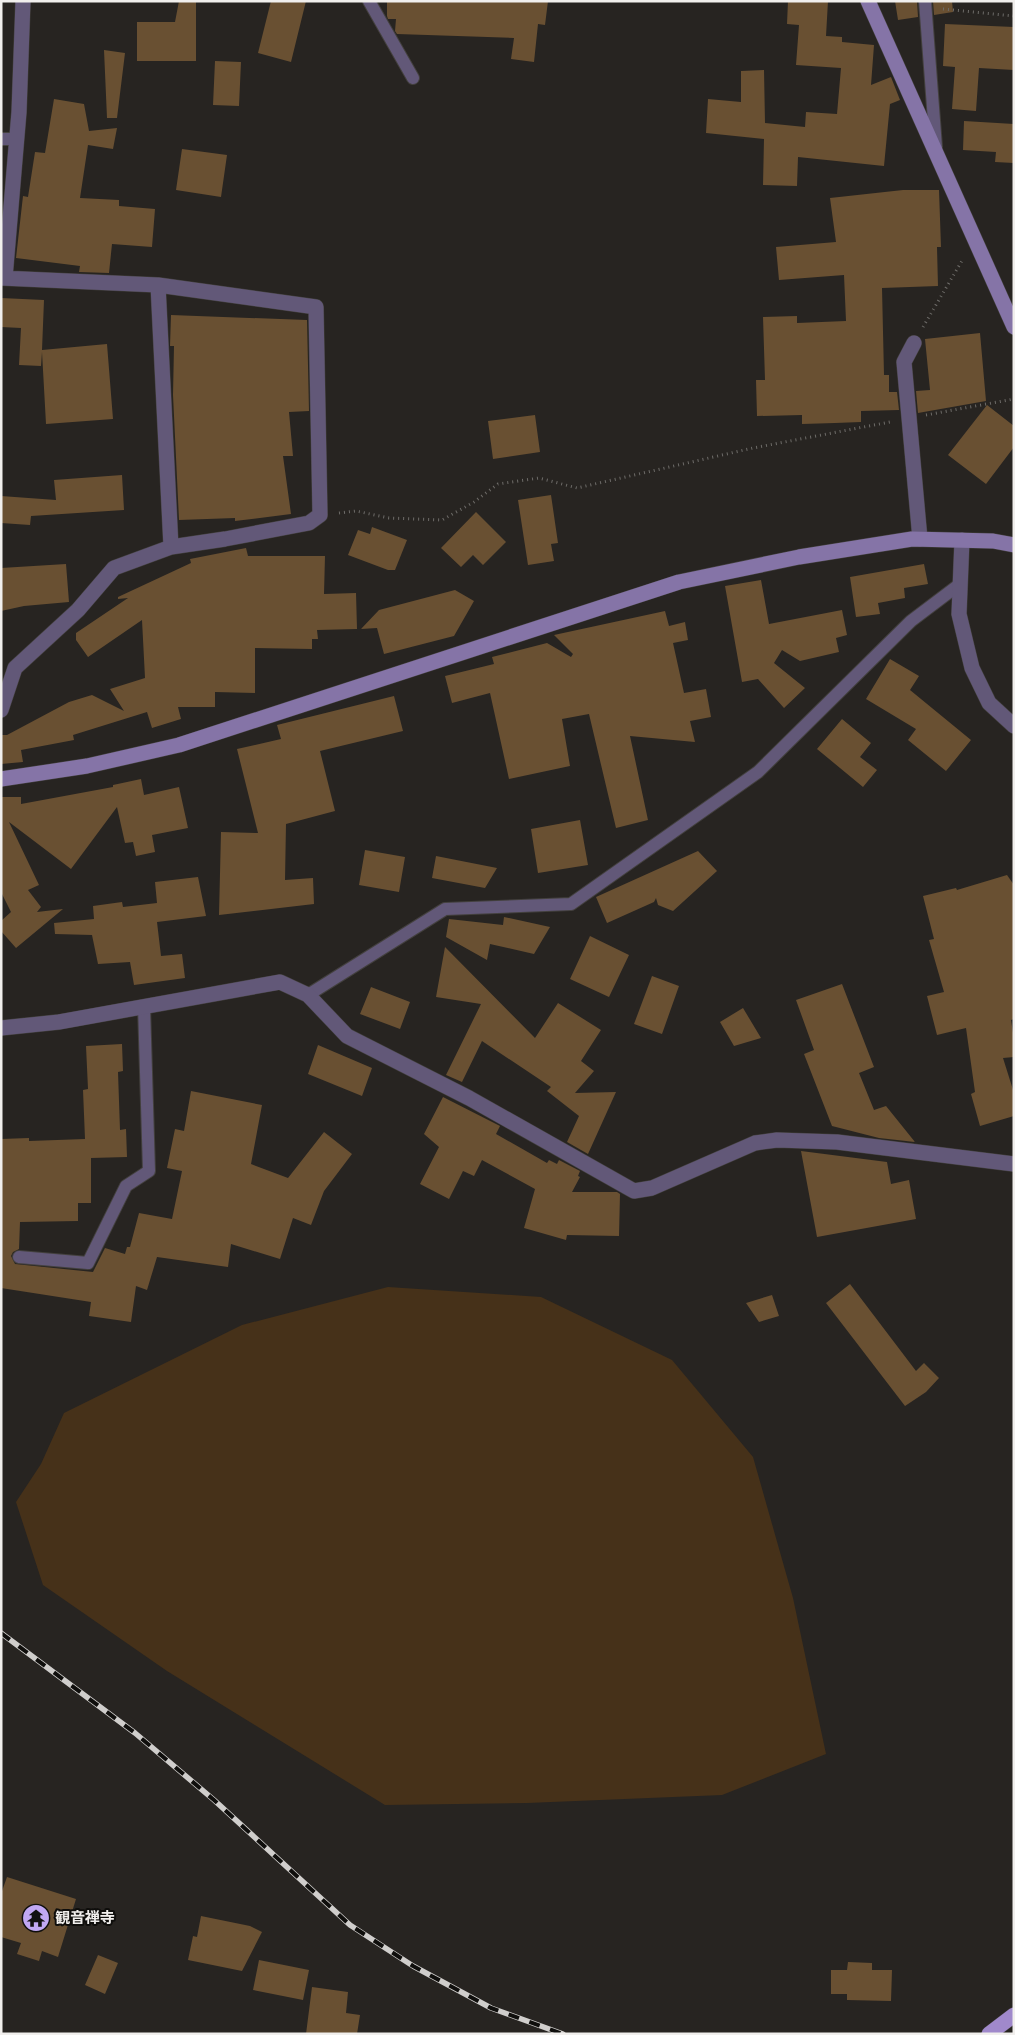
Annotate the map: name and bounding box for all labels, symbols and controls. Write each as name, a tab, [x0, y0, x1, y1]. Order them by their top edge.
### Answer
temple icon: 観音禅寺	[21, 1903, 51, 1933]
place label: 観音禅寺	[55, 1908, 115, 1927]

